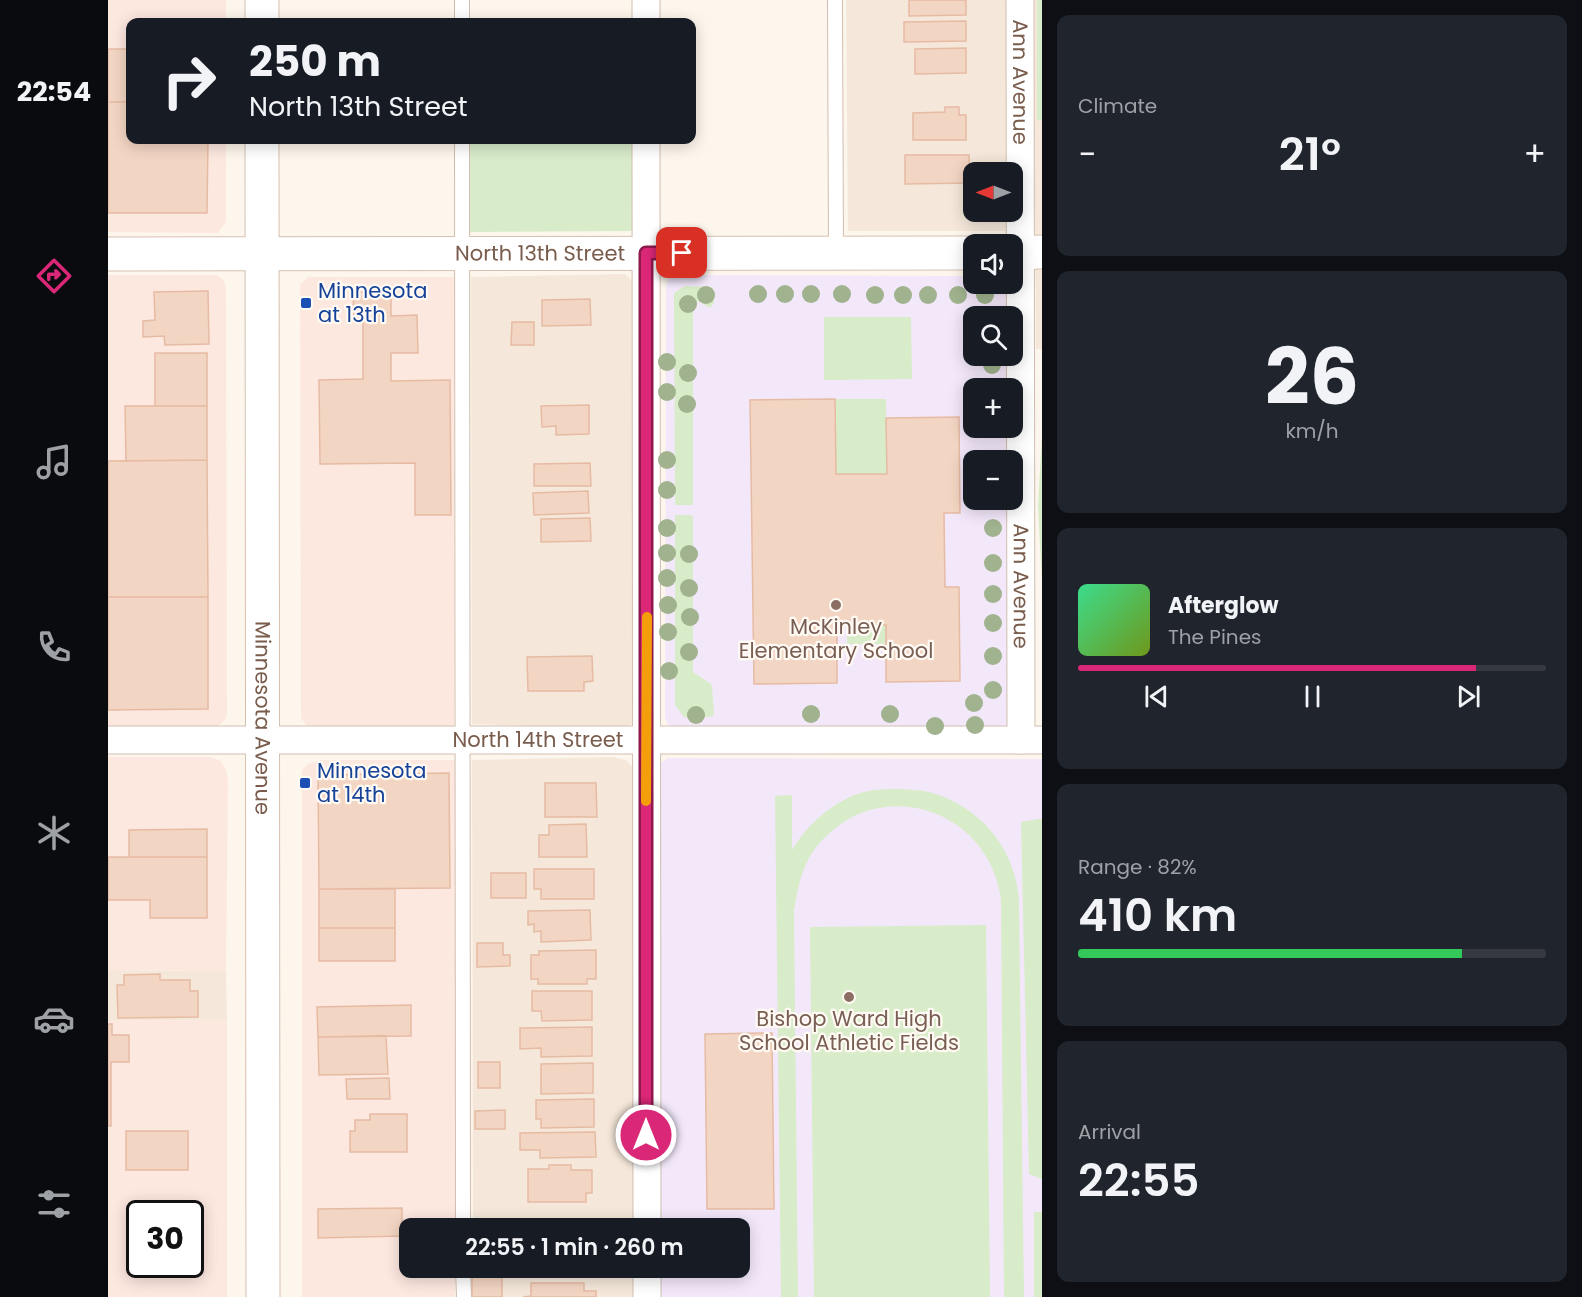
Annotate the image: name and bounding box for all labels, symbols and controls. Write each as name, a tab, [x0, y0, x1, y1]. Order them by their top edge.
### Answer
street label: Ann Avenue	[1006, 19, 1035, 145]
text: 250 m	[249, 32, 381, 91]
icon: right	[150, 42, 228, 120]
text: 22:54	[17, 73, 91, 110]
text: North 13th Street	[249, 88, 468, 125]
text: Climate	[1078, 92, 1157, 120]
text: 21°	[1279, 123, 1341, 186]
text: −	[1078, 131, 1096, 178]
text: +	[1523, 131, 1546, 178]
north arrow	[963, 162, 1023, 222]
map controls	[963, 162, 1023, 510]
pin	[656, 227, 707, 278]
button: sound	[963, 234, 1023, 294]
icon: arrive	[665, 236, 698, 269]
street label: North 13th Street	[455, 238, 625, 268]
icon: directions	[33, 255, 75, 297]
place label: Minnesota at 13th	[318, 276, 427, 329]
marker: Minnesota at 13th	[299, 296, 313, 310]
button: search	[963, 306, 1023, 366]
text: 26	[1265, 322, 1359, 431]
button: +	[963, 378, 1023, 438]
text: km/h	[1285, 417, 1339, 445]
icon: music	[33, 441, 75, 483]
button: −	[963, 450, 1023, 510]
street label: Ann Avenue	[1007, 523, 1036, 649]
text: Afterglow	[1168, 590, 1279, 621]
marker: McKinley Elementary School	[829, 598, 843, 612]
place label: McKinley Elementary School	[739, 612, 933, 665]
street label: Minnesota Avenue	[248, 621, 278, 815]
text: The Pines	[1168, 623, 1262, 651]
icon: phone	[33, 626, 75, 668]
icon: previous	[1140, 680, 1173, 713]
icon: pause	[1296, 680, 1329, 713]
icon: next	[1452, 680, 1485, 713]
street label: North 14th Street	[453, 725, 624, 754]
place label: Minnesota at 14th	[317, 756, 426, 809]
marker: Minnesota at 14th	[298, 776, 312, 790]
icon: climate	[33, 812, 75, 854]
text: Range · 82%	[1078, 853, 1197, 881]
text: 410 km	[1078, 884, 1237, 947]
marker: Bishop Ward High School Athletic Fields	[842, 990, 856, 1004]
icon: car	[33, 998, 75, 1040]
place label: Bishop Ward High School Athletic Fields	[739, 1004, 959, 1057]
position arrow	[614, 1103, 678, 1167]
text: Arrival	[1078, 1118, 1141, 1146]
text: 22:55	[1078, 1149, 1199, 1212]
icon: filters	[33, 1183, 75, 1225]
speed limit sign: 30	[126, 1200, 204, 1278]
text: 22:55 · 1 min · 260 m	[465, 1232, 684, 1263]

